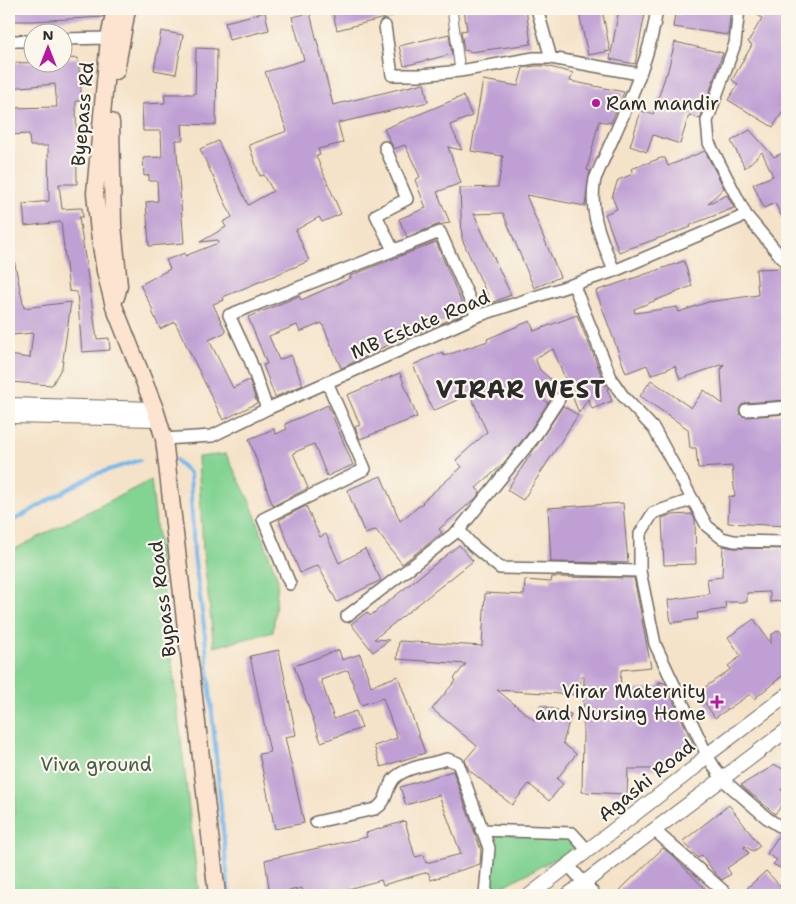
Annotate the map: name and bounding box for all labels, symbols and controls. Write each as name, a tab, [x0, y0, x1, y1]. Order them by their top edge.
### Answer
north arrow	[22, 22, 72, 72]
text: N	[42, 26, 54, 44]
street label: Byepass Rd	[65, 61, 100, 167]
place label: Ram mandir	[606, 91, 719, 116]
marker: Ram mandir	[590, 97, 602, 109]
street label: MB Estate Road	[347, 284, 493, 365]
district label: VIRAR WEST	[436, 374, 606, 406]
street label: Bypass Road	[143, 539, 182, 659]
place label: Virar Maternity and Nursing Home	[535, 679, 706, 726]
marker: Virar Maternity and Nursing Home	[710, 695, 724, 709]
street label: Agashi Road	[593, 734, 700, 827]
park label: Viva ground	[40, 752, 152, 777]

